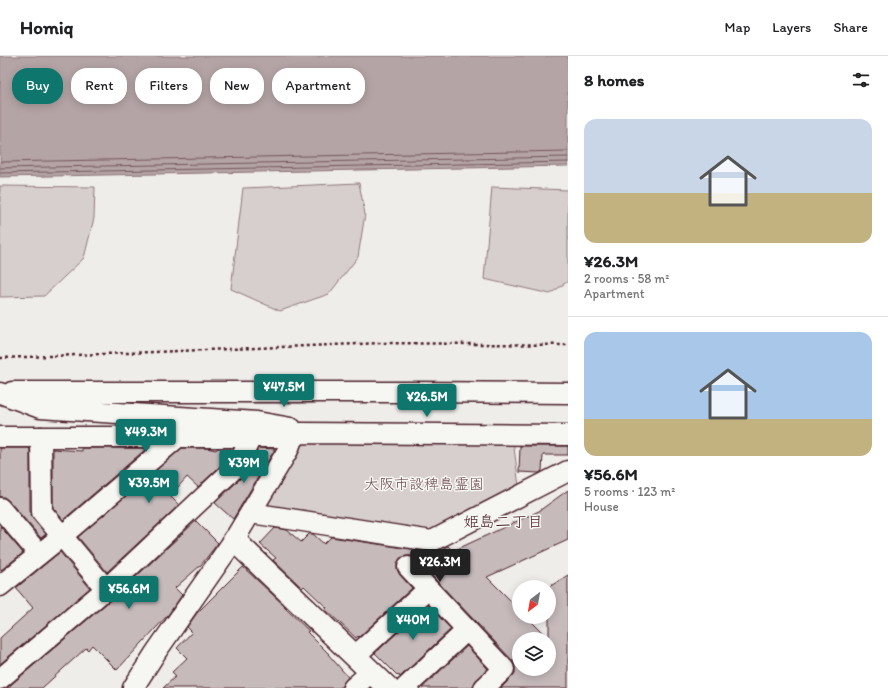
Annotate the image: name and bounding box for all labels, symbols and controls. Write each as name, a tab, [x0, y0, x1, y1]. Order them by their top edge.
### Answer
text: Homiq	[20, 16, 73, 39]
text: Map	[725, 19, 750, 36]
text: Layers	[772, 19, 811, 36]
text: Share	[833, 19, 868, 36]
chip: Buy	[12, 68, 63, 104]
chip: Rent	[71, 68, 127, 104]
chip: Filters	[135, 68, 202, 104]
chip: New	[210, 68, 264, 104]
chip: Apartment	[272, 68, 365, 104]
icon: filters	[850, 69, 872, 91]
text: 8 homes	[584, 70, 644, 90]
icon: home	[692, 145, 764, 217]
text: ¥26.3M	[584, 251, 638, 271]
text: 2 rooms · 58 m²	[584, 271, 669, 286]
text: Apartment	[584, 286, 645, 301]
icon: home	[692, 358, 764, 430]
pin: ¥47.5M	[251, 374, 317, 408]
text: ¥47.5M	[263, 379, 305, 394]
pin: ¥26.5M	[394, 384, 460, 418]
text: ¥26.5M	[406, 389, 448, 404]
pin: ¥49.3M	[113, 419, 179, 453]
text: ¥49.3M	[125, 424, 167, 439]
pin: ¥39M	[220, 450, 268, 484]
text: ¥39M	[228, 455, 260, 470]
text: ¥56.6M	[584, 464, 638, 484]
pin: ¥39.5M	[116, 470, 182, 504]
text: ¥39.5M	[128, 475, 170, 490]
park label: 大阪市設稗島霊園	[364, 475, 484, 493]
text: 5 rooms · 123 m²	[584, 484, 675, 499]
text: House	[584, 499, 619, 514]
district label: 姫島二丁目	[463, 512, 543, 531]
pin: ¥26.3M	[407, 549, 473, 583]
text: ¥26.3M	[419, 554, 461, 569]
pin: ¥56.6M	[96, 576, 162, 610]
north arrow	[512, 580, 556, 624]
map controls	[512, 580, 556, 676]
text: ¥56.6M	[108, 581, 150, 596]
pin: ¥40M	[389, 607, 437, 641]
text: ¥40M	[396, 612, 430, 627]
button: layers	[512, 632, 556, 676]

